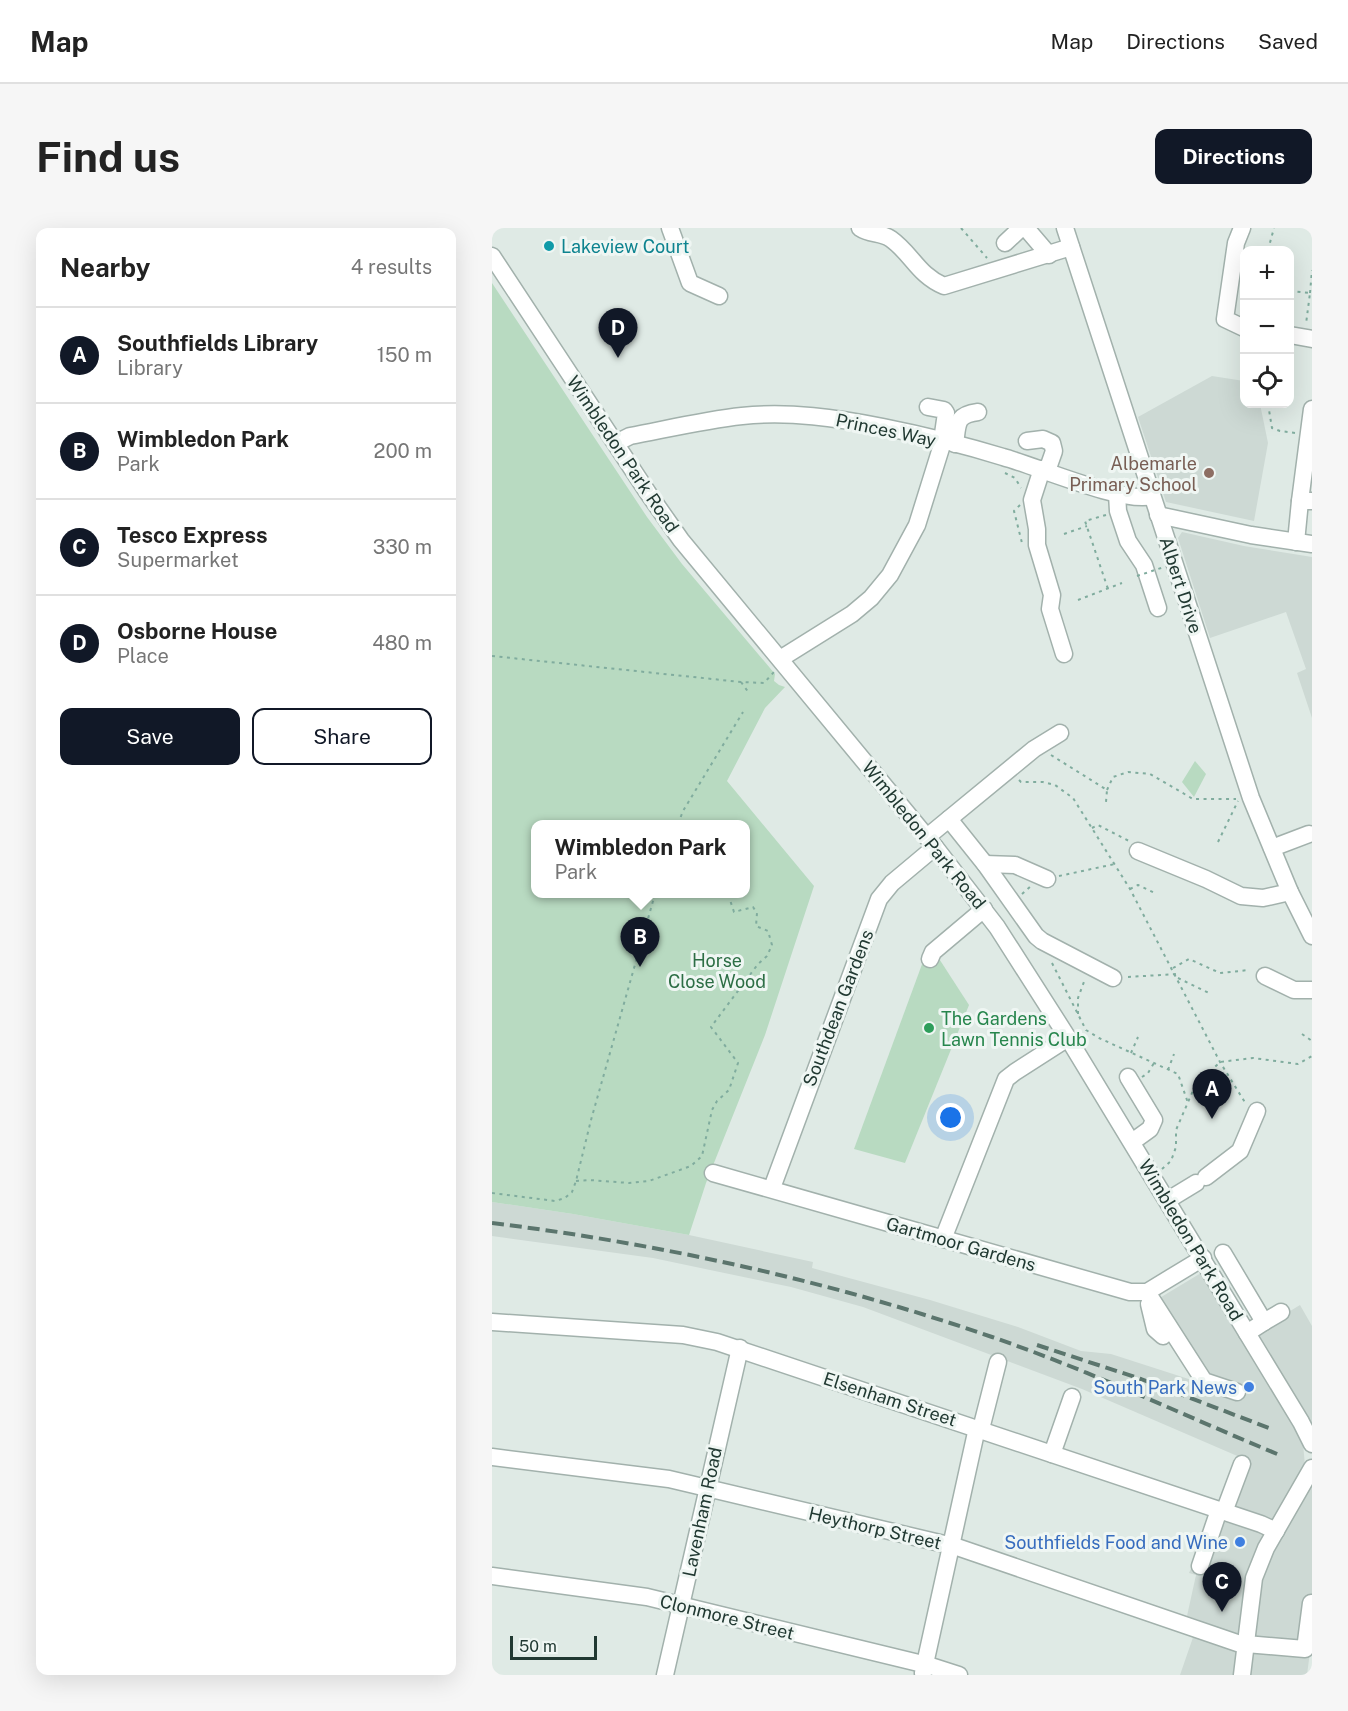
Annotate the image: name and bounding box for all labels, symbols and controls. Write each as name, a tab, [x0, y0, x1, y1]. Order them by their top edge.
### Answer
text: Map	[30, 25, 89, 58]
text: Map	[1051, 29, 1093, 54]
text: Directions	[1126, 29, 1225, 54]
text: Saved	[1258, 29, 1318, 54]
button: Directions	[1155, 129, 1312, 184]
text: Find us	[36, 132, 180, 181]
place label: Lakeview Court	[561, 236, 690, 257]
marker: Lakeview Court	[542, 239, 556, 253]
map controls	[1240, 246, 1294, 408]
button: +	[1240, 246, 1294, 300]
text: Nearby	[60, 252, 150, 283]
text: 4 results	[351, 255, 432, 279]
button: −	[1240, 300, 1294, 354]
pin: D	[598, 308, 638, 358]
text: Southfields Library	[117, 330, 318, 356]
text: A	[72, 343, 87, 367]
text: 150 m	[377, 343, 432, 367]
button: locate	[1240, 354, 1294, 408]
text: Library	[117, 356, 183, 380]
street label: Wimbledon Park Road	[563, 372, 683, 536]
street label: Princes Way	[834, 409, 938, 451]
text: Wimbledon Park	[117, 426, 289, 452]
text: B	[73, 439, 86, 463]
text: 200 m	[374, 439, 432, 463]
text: Park	[117, 452, 160, 476]
place label: Albemarle Primary School	[1069, 453, 1197, 495]
marker: Albemarle Primary School	[1202, 466, 1216, 480]
text: Tesco Express	[117, 522, 268, 548]
street label: Albert Drive	[1156, 534, 1206, 636]
text: C	[72, 535, 87, 559]
text: 330 m	[373, 535, 432, 559]
text: Supermarket	[117, 548, 239, 572]
text: Osborne House	[117, 618, 277, 644]
text: D	[72, 631, 87, 655]
text: 480 m	[372, 631, 432, 655]
text: Place	[117, 644, 169, 668]
button: Save	[60, 708, 240, 765]
button: Share	[252, 708, 432, 765]
street label: Wimbledon Park Road	[858, 757, 990, 913]
popup	[531, 820, 750, 898]
text: Wimbledon Park	[555, 834, 726, 860]
text: Park	[555, 860, 597, 884]
pin: B	[620, 918, 660, 967]
street label: Southdean Gardens	[798, 927, 878, 1089]
park label: Horse Close Wood	[668, 950, 766, 992]
place label: The Gardens Lawn Tennis Club	[941, 1008, 1087, 1050]
marker: The Gardens Lawn Tennis Club	[922, 1021, 936, 1035]
pin: A	[1192, 1070, 1232, 1119]
your location	[936, 1103, 965, 1132]
street label: Wimbledon Park Road	[1135, 1156, 1247, 1324]
street label: Gartmoor Gardens	[884, 1213, 1038, 1275]
street label: Elsenham Street	[821, 1368, 959, 1430]
place label: South Park News	[1093, 1377, 1237, 1398]
marker: South Park News	[1242, 1380, 1256, 1394]
street label: Lavenham Road	[678, 1445, 726, 1579]
street label: Heythorp Street	[807, 1503, 943, 1553]
place label: Southfields Food and Wine	[1004, 1532, 1228, 1553]
marker: Southfields Food and Wine	[1233, 1535, 1247, 1549]
pin: C	[1202, 1562, 1242, 1612]
street label: Clonmore Street	[658, 1590, 796, 1644]
scale bar	[510, 1633, 597, 1660]
text: 50 m	[519, 1637, 557, 1656]

